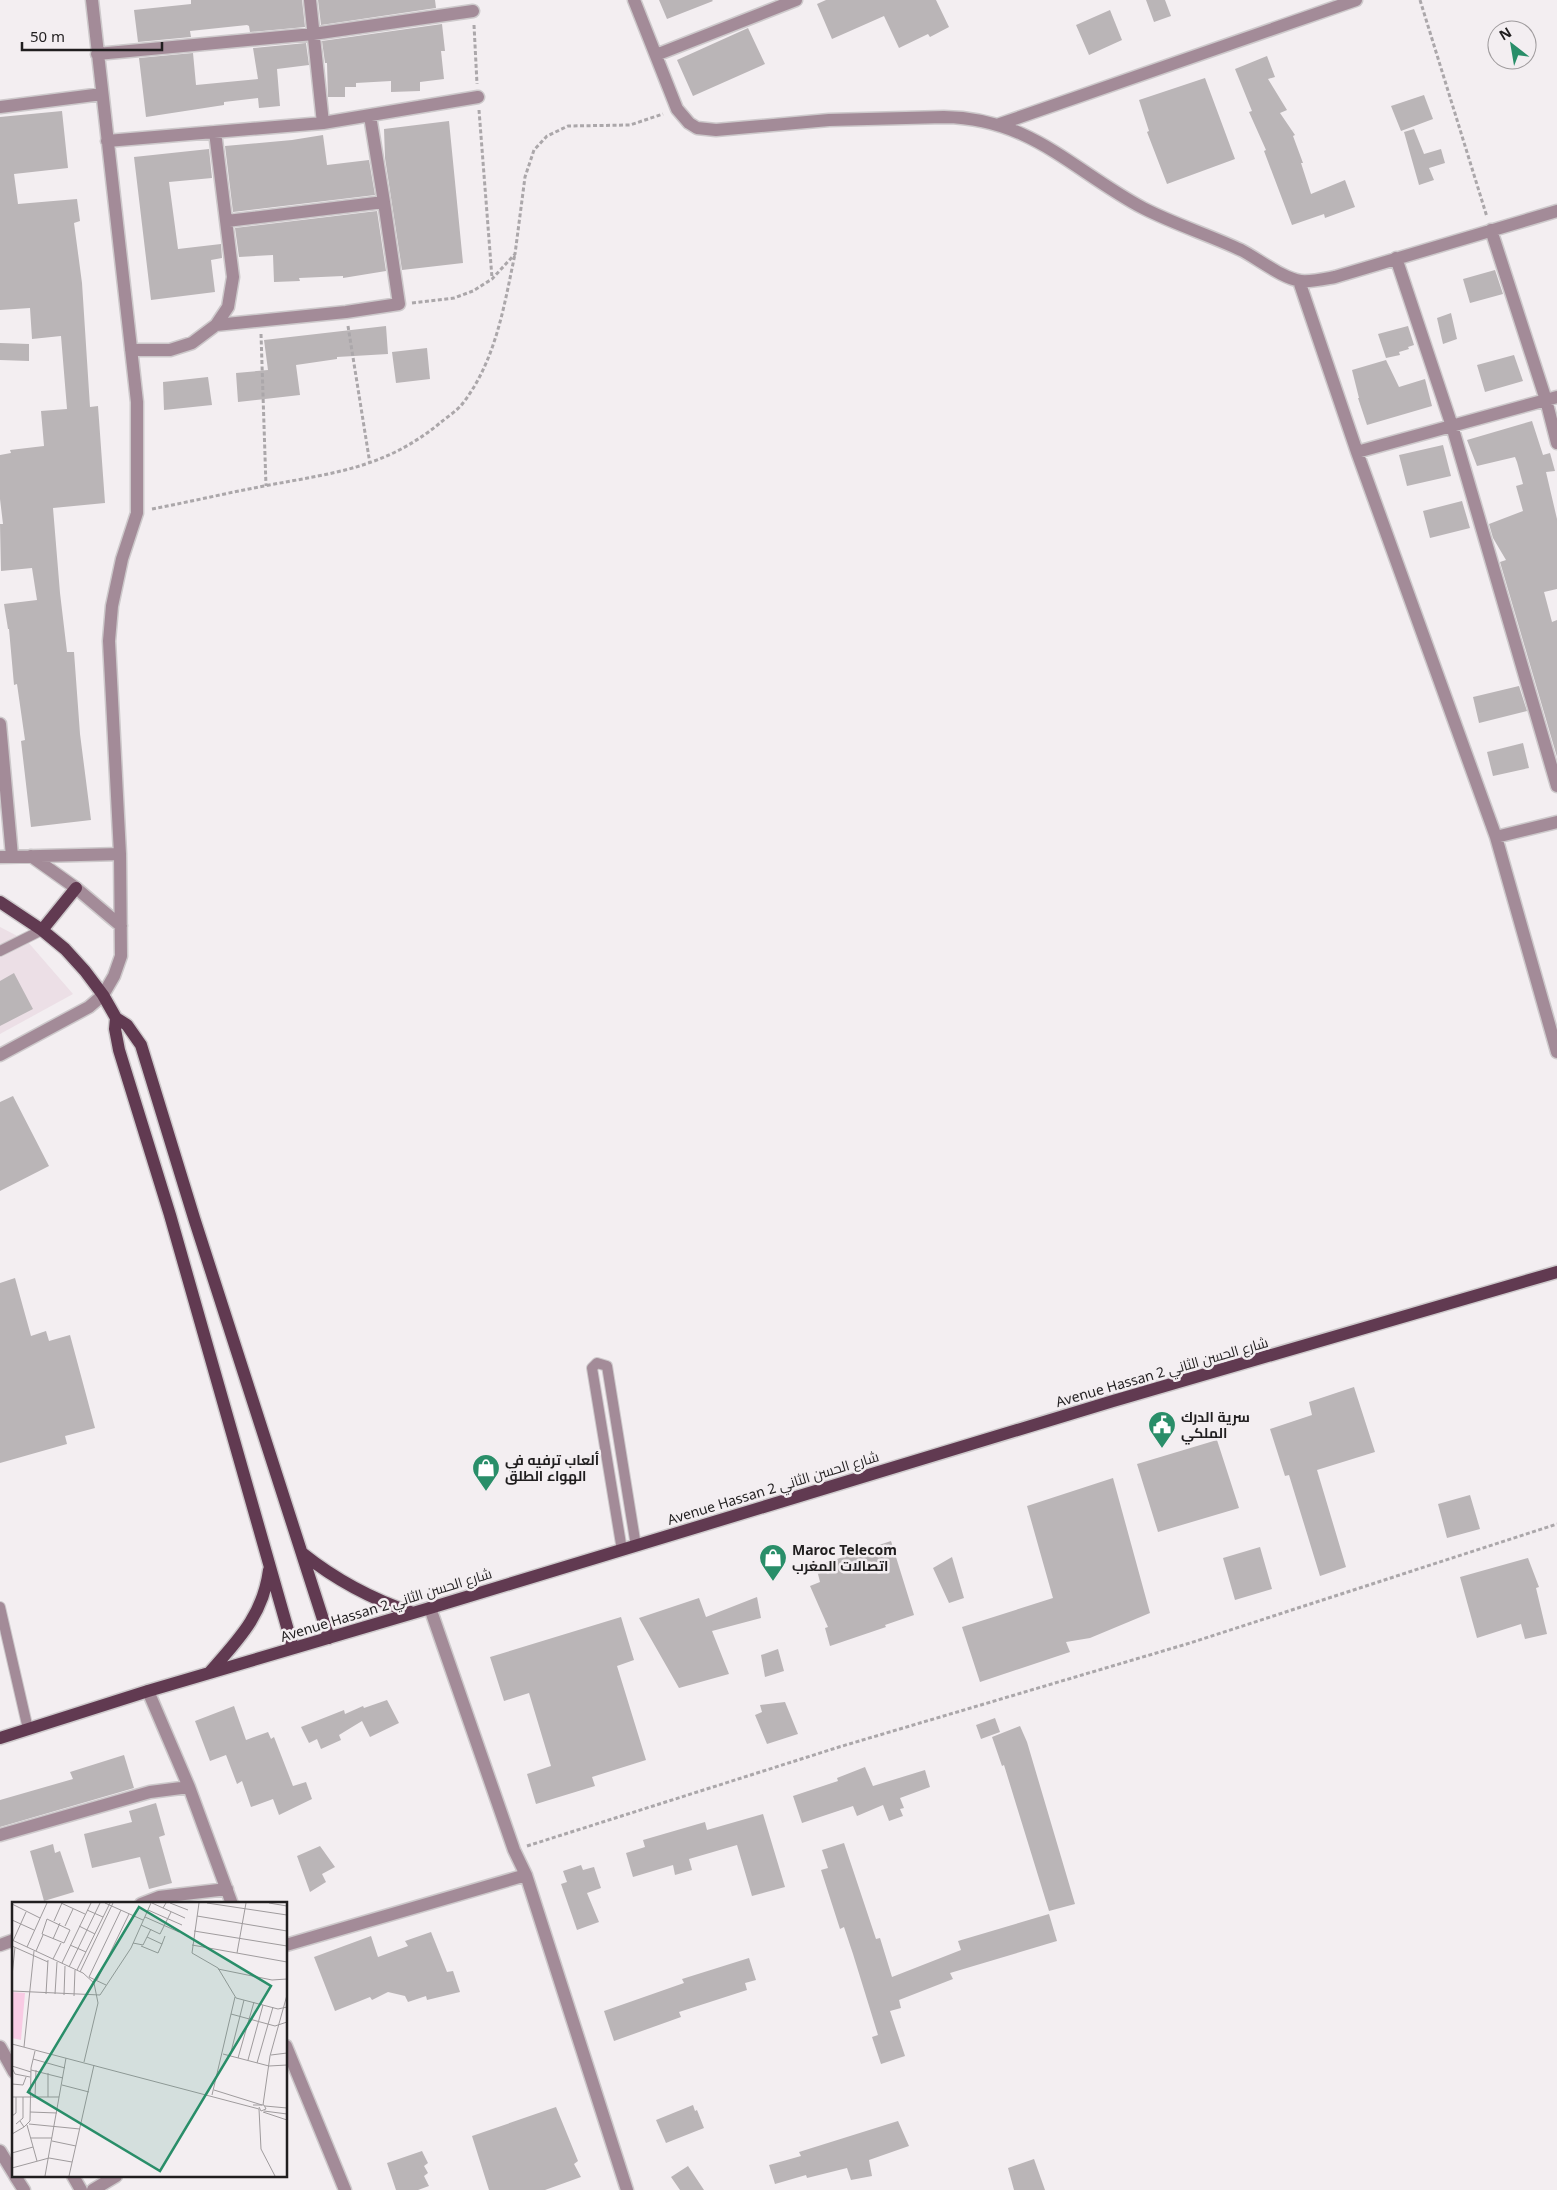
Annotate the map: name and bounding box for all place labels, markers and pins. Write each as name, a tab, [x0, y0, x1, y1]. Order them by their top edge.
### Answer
place label: سرية الدرك الملكي	[1181, 1407, 1250, 1445]
public building icon: سرية الدرك الملكي	[1147, 1410, 1177, 1449]
place label: ألعاب ترفيه في الهواء الطلق	[505, 1450, 599, 1485]
shop icon: ألعاب ترفيه في الهواء الطلق	[471, 1453, 501, 1492]
place label: Maroc Telecom اتصالات المغرب	[792, 1540, 897, 1575]
shop icon: Maroc Telecom اتصالات المغرب	[758, 1543, 788, 1582]

